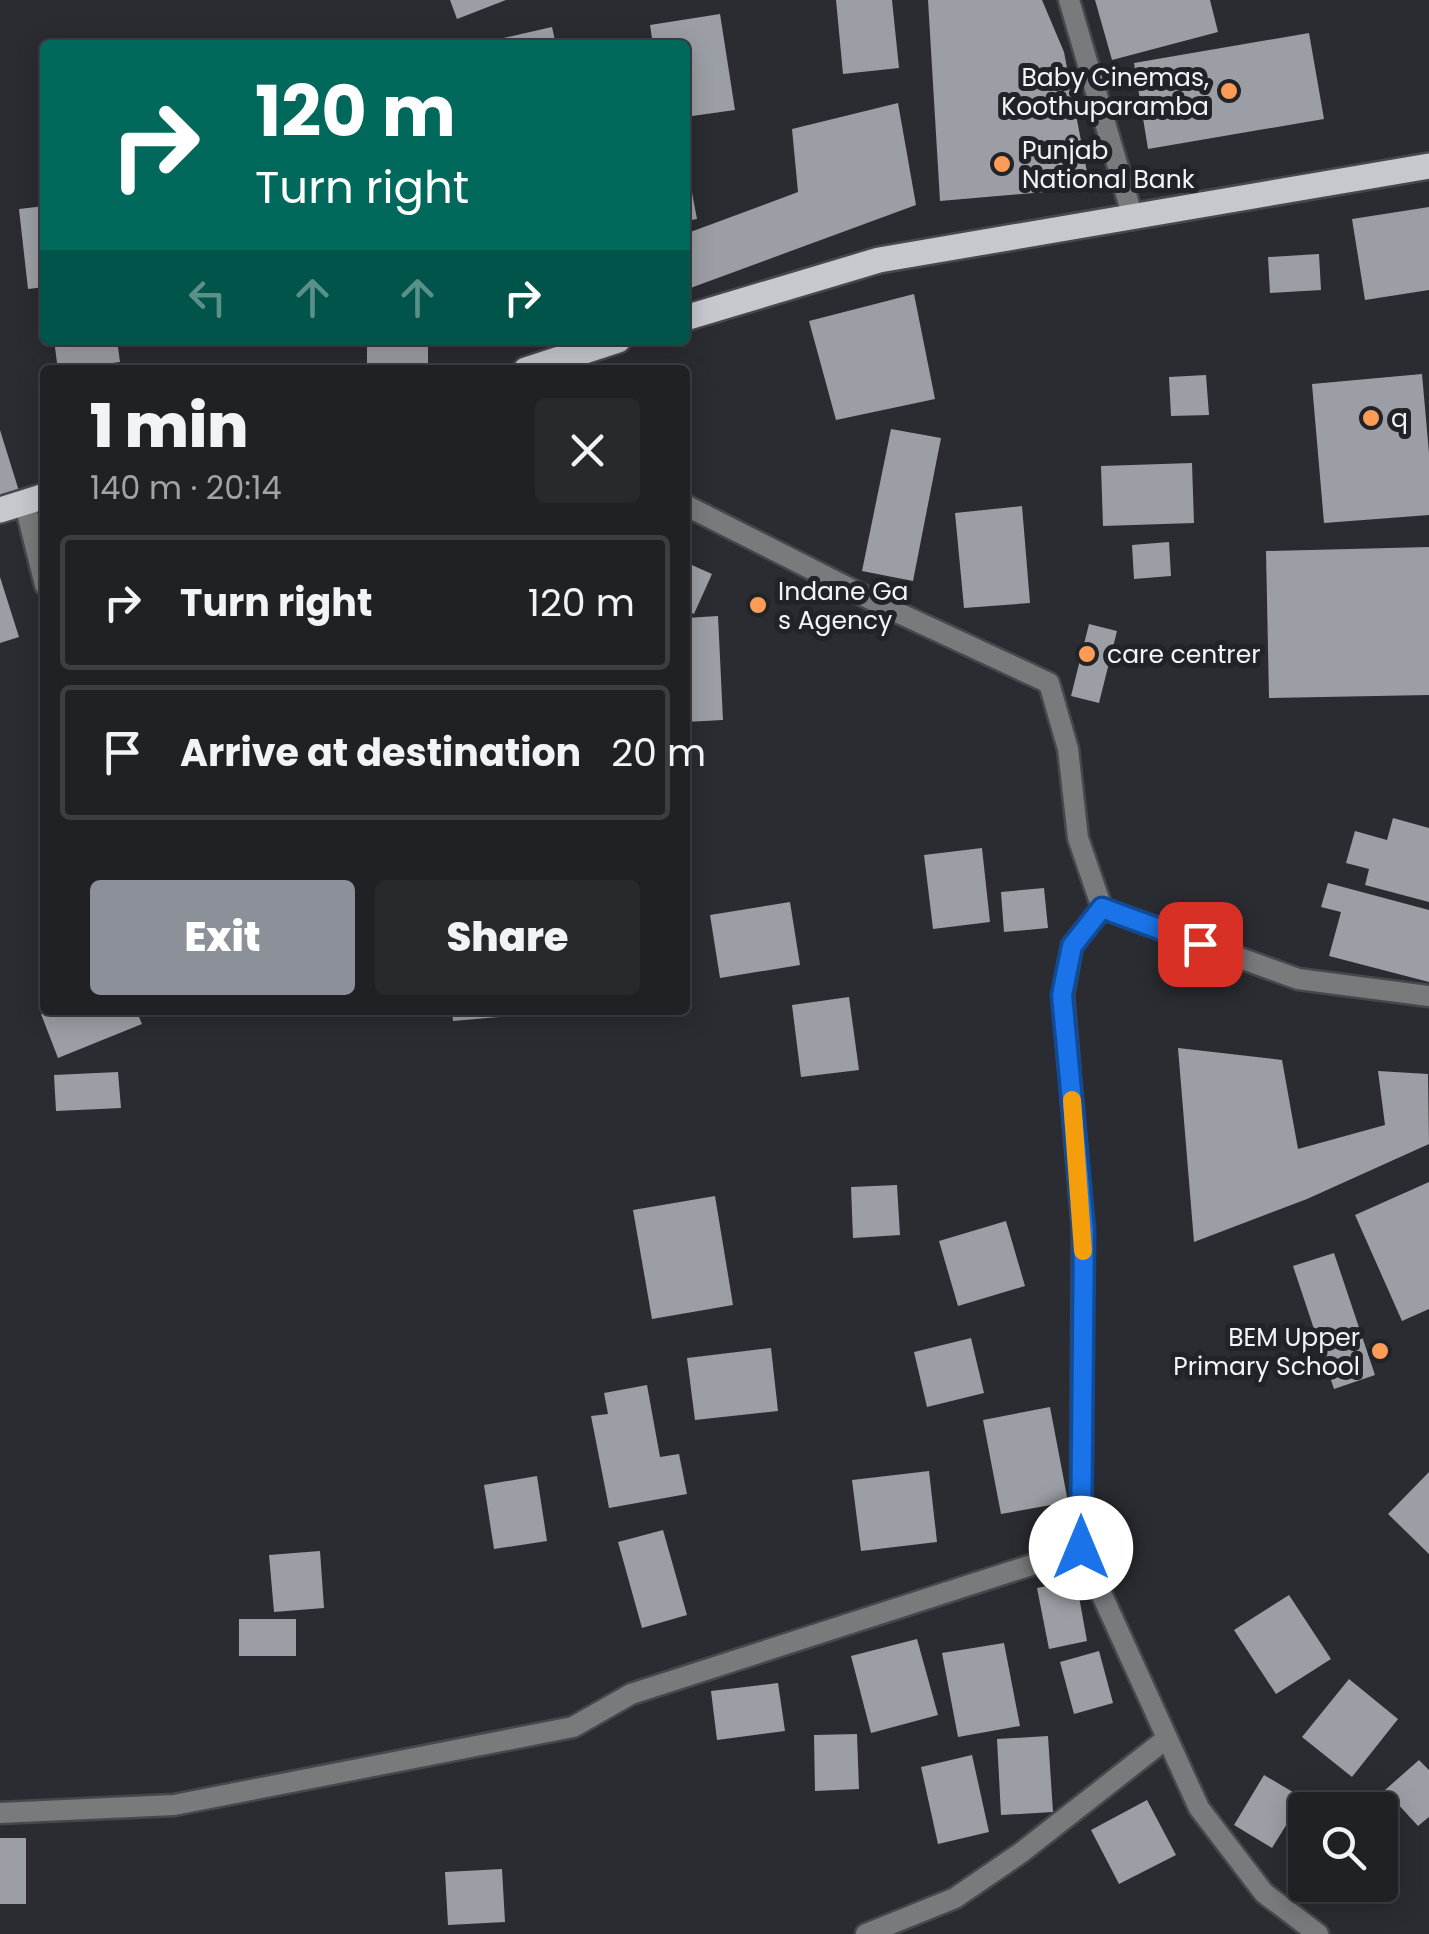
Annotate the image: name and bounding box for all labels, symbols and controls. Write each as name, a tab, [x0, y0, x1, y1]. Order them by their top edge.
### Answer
place label: Baby Cinemas, Koothuparamba	[1001, 60, 1209, 124]
text: 120 m	[255, 62, 456, 161]
icon: right	[90, 80, 220, 210]
marker: Baby Cinemas, Koothuparamba	[1218, 80, 1240, 102]
place label: Punjab National Bank	[1022, 133, 1195, 197]
marker: Punjab National Bank	[991, 153, 1013, 175]
text: Turn right	[255, 156, 469, 219]
icon: left	[180, 270, 235, 325]
icon: ahead	[285, 270, 340, 325]
icon: ahead	[390, 270, 445, 325]
icon: right	[495, 270, 550, 325]
text: 1 min	[90, 384, 248, 468]
button: close	[535, 398, 640, 503]
place label: q	[1391, 401, 1408, 436]
marker: q	[1360, 407, 1382, 429]
text: 140 m · 20:14	[90, 465, 282, 510]
place label: Indane Ga s Agency	[778, 574, 908, 638]
icon: right	[95, 575, 150, 630]
text: Turn right	[180, 576, 372, 629]
text: 120 m	[528, 576, 635, 629]
marker: Indane Ga s Agency	[747, 594, 769, 616]
place label: care centrer	[1107, 637, 1261, 672]
marker: care centrer	[1076, 643, 1098, 665]
icon: arrive	[95, 725, 150, 780]
text: Arrive at destination	[180, 726, 581, 779]
text: 20 m	[611, 726, 706, 779]
button: Exit	[90, 880, 355, 995]
button: Share	[375, 880, 640, 995]
pin	[1158, 902, 1243, 987]
icon: arrive	[1173, 917, 1228, 972]
place label: BEM Upper Primary School	[1173, 1320, 1360, 1384]
marker: BEM Upper Primary School	[1369, 1340, 1391, 1362]
position arrow	[1029, 1496, 1133, 1600]
map controls	[1288, 1792, 1398, 1902]
button: search	[1288, 1792, 1398, 1902]

